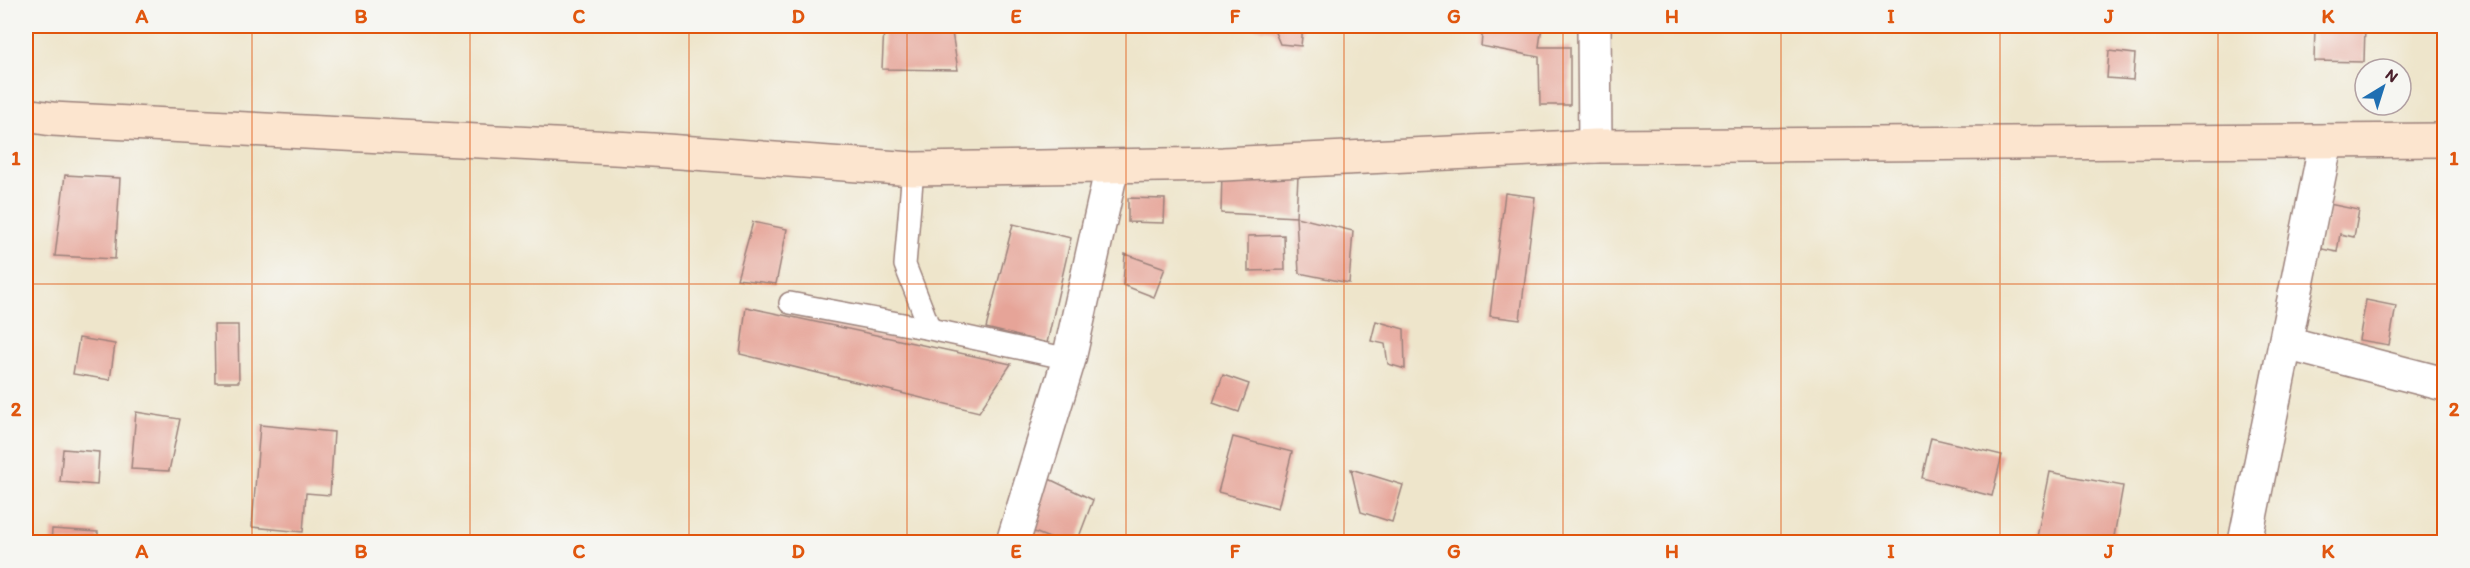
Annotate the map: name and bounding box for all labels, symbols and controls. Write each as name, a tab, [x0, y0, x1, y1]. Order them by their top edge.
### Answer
text: A	[135, 4, 149, 28]
text: B	[355, 4, 368, 28]
text: C	[573, 4, 586, 28]
text: D	[791, 4, 805, 28]
text: E	[1010, 4, 1022, 28]
text: F	[1230, 4, 1241, 28]
text: G	[1447, 4, 1461, 28]
text: H	[1665, 4, 1679, 28]
text: I	[1887, 4, 1895, 28]
text: J	[2103, 4, 2114, 28]
text: K	[2322, 4, 2336, 28]
north arrow	[2353, 57, 2413, 117]
text: N	[2382, 65, 2402, 86]
text: 1	[11, 146, 21, 170]
text: 1	[2449, 146, 2459, 170]
text: 2	[11, 397, 22, 421]
text: 2	[2449, 397, 2460, 421]
text: A	[135, 539, 149, 563]
text: B	[355, 539, 368, 563]
text: C	[573, 539, 586, 563]
text: D	[791, 539, 805, 563]
text: E	[1010, 539, 1022, 563]
text: F	[1230, 539, 1241, 563]
text: G	[1447, 539, 1461, 563]
text: H	[1665, 539, 1679, 563]
text: I	[1887, 539, 1895, 563]
text: J	[2103, 539, 2114, 563]
text: K	[2322, 539, 2336, 563]

